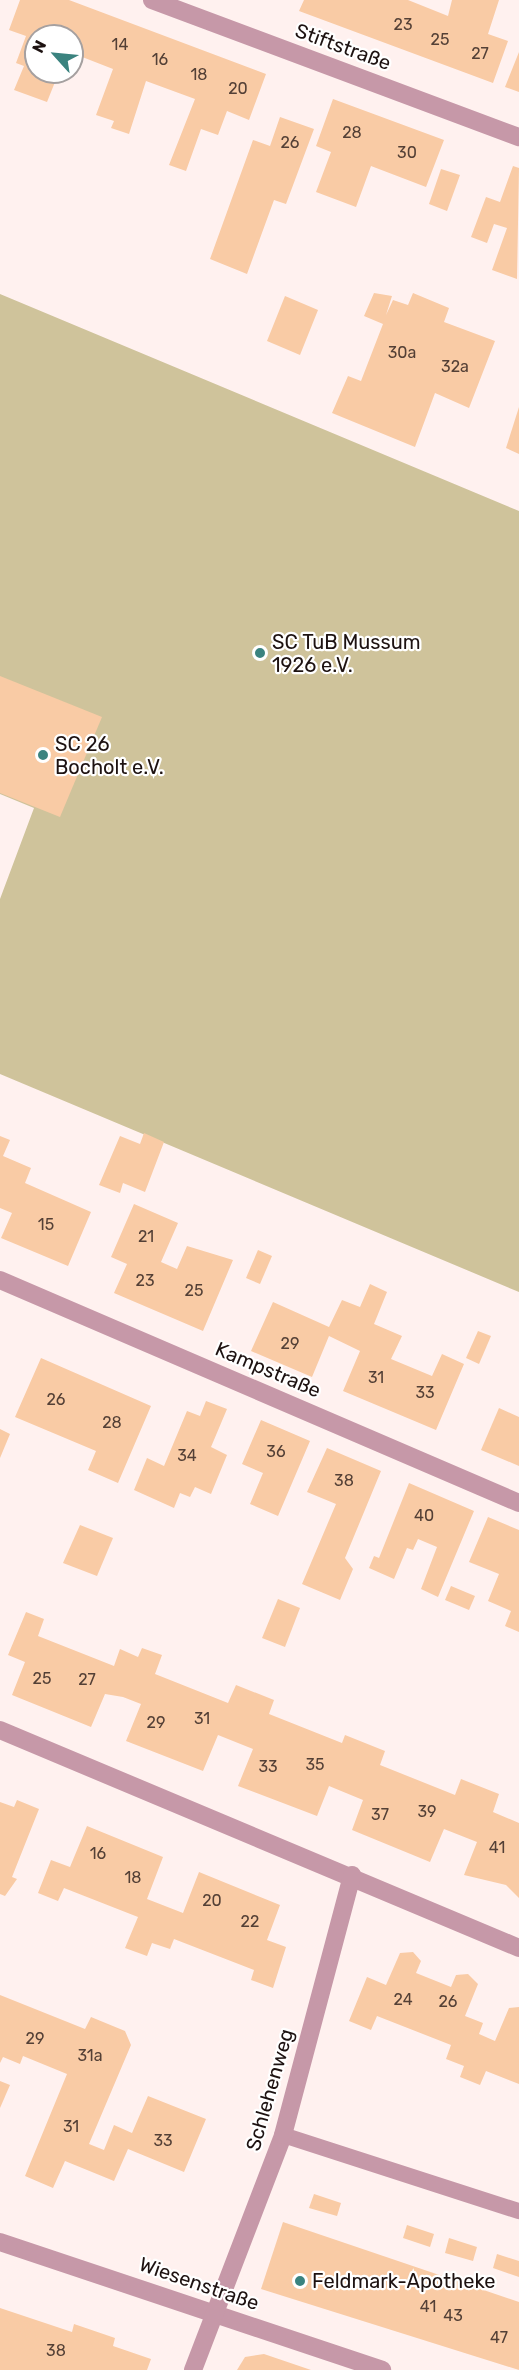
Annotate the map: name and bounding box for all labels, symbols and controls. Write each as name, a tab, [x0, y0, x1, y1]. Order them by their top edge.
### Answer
house number: 23	[393, 15, 413, 35]
street label: Stiftstraße	[292, 19, 394, 75]
north arrow	[24, 24, 84, 84]
house number: 25	[431, 30, 449, 50]
house number: 14	[112, 35, 128, 55]
text: N	[28, 37, 50, 56]
house number: 27	[471, 44, 489, 64]
house number: 16	[152, 50, 168, 70]
house number: 18	[190, 65, 208, 85]
house number: 20	[228, 79, 248, 99]
house number: 28	[342, 123, 362, 143]
house number: 26	[280, 133, 300, 153]
house number: 30	[397, 143, 417, 163]
house number: 30a	[388, 343, 416, 363]
house number: 32a	[441, 357, 469, 377]
place label: SC TuB Mussum 1926 e.V.	[272, 630, 421, 677]
marker: SC TuB Mussum 1926 e.V.	[253, 646, 267, 660]
place label: SC 26 Bocholt e.V.	[55, 732, 164, 779]
marker: SC 26 Bocholt e.V.	[36, 748, 50, 762]
house number: 15	[38, 1215, 54, 1235]
house number: 21	[138, 1227, 154, 1247]
house number: 23	[135, 1271, 155, 1291]
house number: 25	[185, 1281, 203, 1301]
house number: 29	[281, 1334, 299, 1354]
street label: Kampstraße	[212, 1337, 324, 1403]
house number: 31	[368, 1368, 384, 1388]
house number: 33	[415, 1383, 435, 1403]
house number: 26	[46, 1390, 66, 1410]
house number: 28	[102, 1413, 122, 1433]
house number: 36	[266, 1442, 286, 1462]
house number: 34	[177, 1446, 197, 1466]
house number: 38	[334, 1471, 354, 1491]
house number: 40	[414, 1506, 434, 1526]
house number: 25	[33, 1669, 51, 1689]
house number: 27	[78, 1670, 96, 1690]
house number: 31	[194, 1709, 210, 1729]
house number: 29	[147, 1713, 165, 1733]
house number: 35	[305, 1755, 325, 1775]
house number: 33	[258, 1757, 278, 1777]
house number: 39	[417, 1802, 437, 1822]
house number: 37	[371, 1805, 389, 1825]
house number: 41	[489, 1838, 505, 1858]
house number: 16	[90, 1844, 106, 1864]
house number: 18	[124, 1868, 142, 1888]
house number: 20	[202, 1891, 222, 1911]
house number: 22	[241, 1912, 259, 1932]
house number: 24	[393, 1990, 413, 2010]
house number: 26	[438, 1992, 458, 2012]
street label: Schlehenweg	[241, 2026, 299, 2154]
house number: 29	[26, 2029, 44, 2049]
house number: 31a	[77, 2046, 103, 2066]
house number: 31	[63, 2117, 79, 2137]
house number: 33	[153, 2131, 173, 2151]
street label: Wiesenstraße	[136, 2252, 262, 2316]
place label: Feldmark-Apotheke	[312, 2269, 495, 2293]
marker: Feldmark-Apotheke	[293, 2274, 307, 2288]
house number: 41	[420, 2297, 436, 2317]
house number: 43	[443, 2306, 463, 2326]
house number: 47	[490, 2328, 508, 2348]
house number: 38	[46, 2341, 66, 2361]

